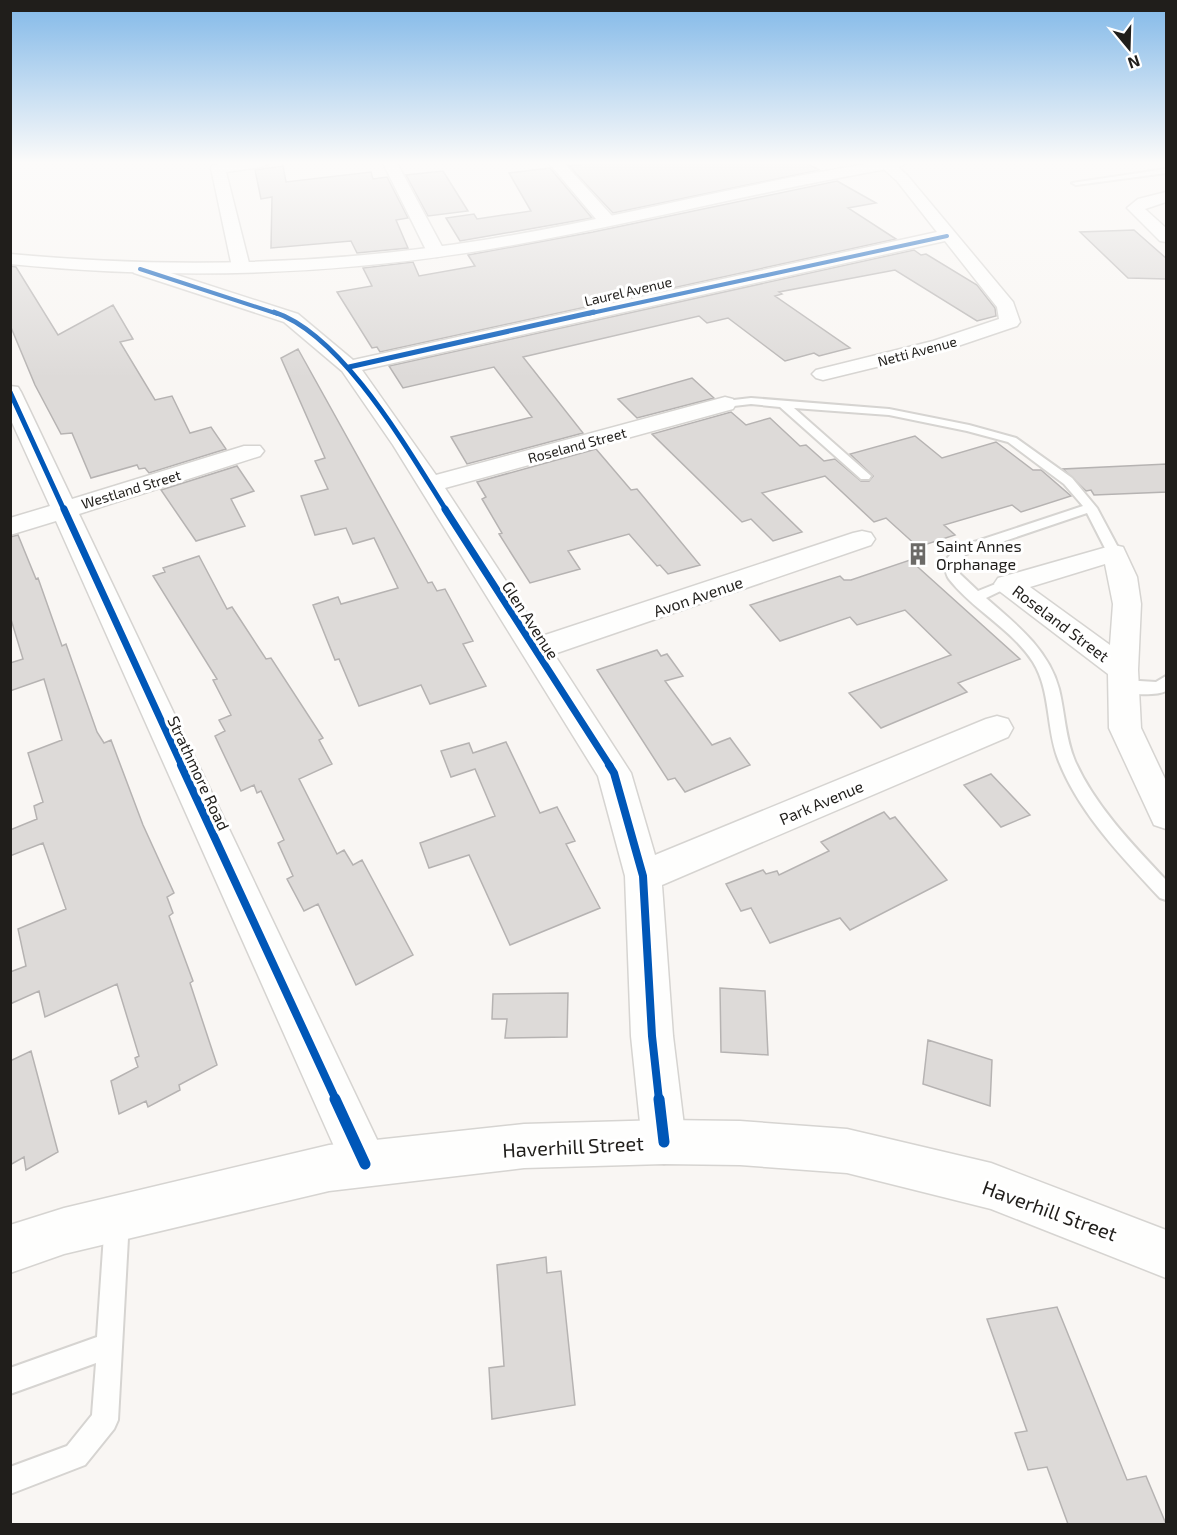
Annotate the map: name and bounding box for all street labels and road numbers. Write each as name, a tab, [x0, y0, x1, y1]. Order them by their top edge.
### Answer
street label: Laurel Avenue	[583, 273, 673, 309]
street label: Netti Avenue	[876, 332, 958, 370]
street label: Roseland Street	[526, 424, 628, 466]
street label: Westland Street	[79, 466, 183, 512]
street label: Avon Avenue	[651, 572, 745, 620]
street label: Glen Avenue	[499, 577, 563, 663]
street label: Roseland Street	[1009, 581, 1113, 665]
street label: Strathmore Road	[164, 713, 234, 833]
street label: Park Avenue	[776, 776, 866, 828]
street label: Haverhill Street	[502, 1130, 645, 1162]
street label: Haverhill Street	[979, 1175, 1121, 1246]

